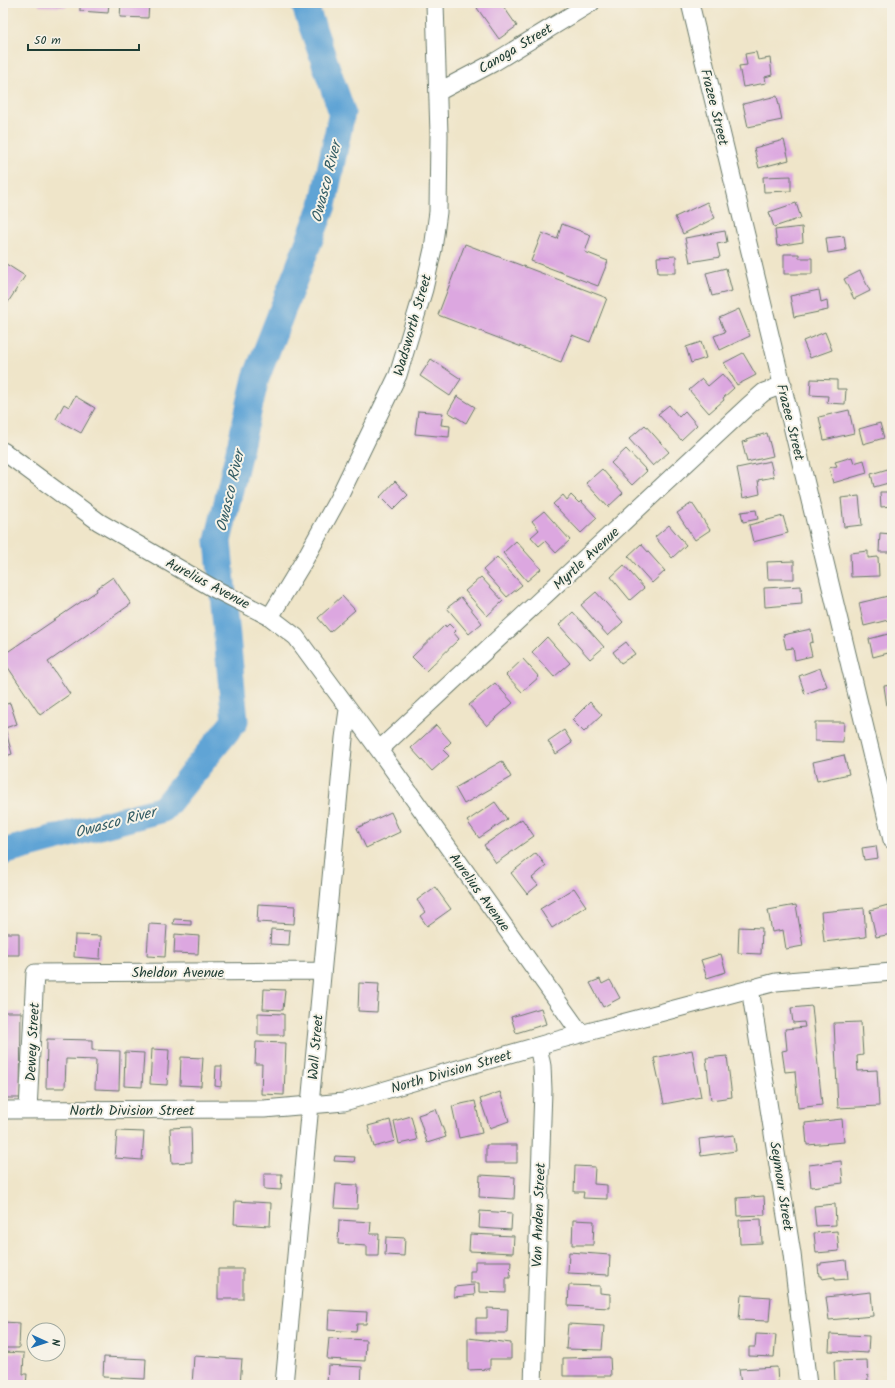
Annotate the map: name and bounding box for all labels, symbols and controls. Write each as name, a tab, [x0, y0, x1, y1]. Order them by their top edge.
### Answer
street label: Canoga Street	[474, 18, 557, 80]
scale bar	[28, 26, 139, 52]
text: 50 m	[34, 31, 61, 50]
street label: Frazee Street	[694, 67, 734, 149]
water label: Owasco River	[305, 136, 349, 225]
street label: Wadsworth Street	[388, 271, 438, 379]
street label: Frazee Street	[770, 382, 810, 464]
water label: Owasco River	[210, 445, 253, 534]
street label: Myrtle Avenue	[548, 521, 625, 596]
street label: Aurelius Avenue	[162, 552, 254, 616]
water label: Owasco River	[72, 800, 161, 845]
street label: Aurelius Avenue	[443, 849, 516, 937]
street label: Sheldon Avenue	[132, 962, 225, 984]
street label: Dewey Street	[20, 1002, 46, 1082]
street label: Wall Street	[302, 1013, 330, 1081]
street label: North Division Street	[388, 1044, 515, 1100]
street label: North Division Street	[70, 1100, 195, 1122]
street label: Seymour Street	[763, 1140, 799, 1233]
street label: Van Anden Street	[526, 1162, 552, 1268]
north arrow	[26, 1322, 66, 1362]
text: N	[46, 1339, 64, 1346]

